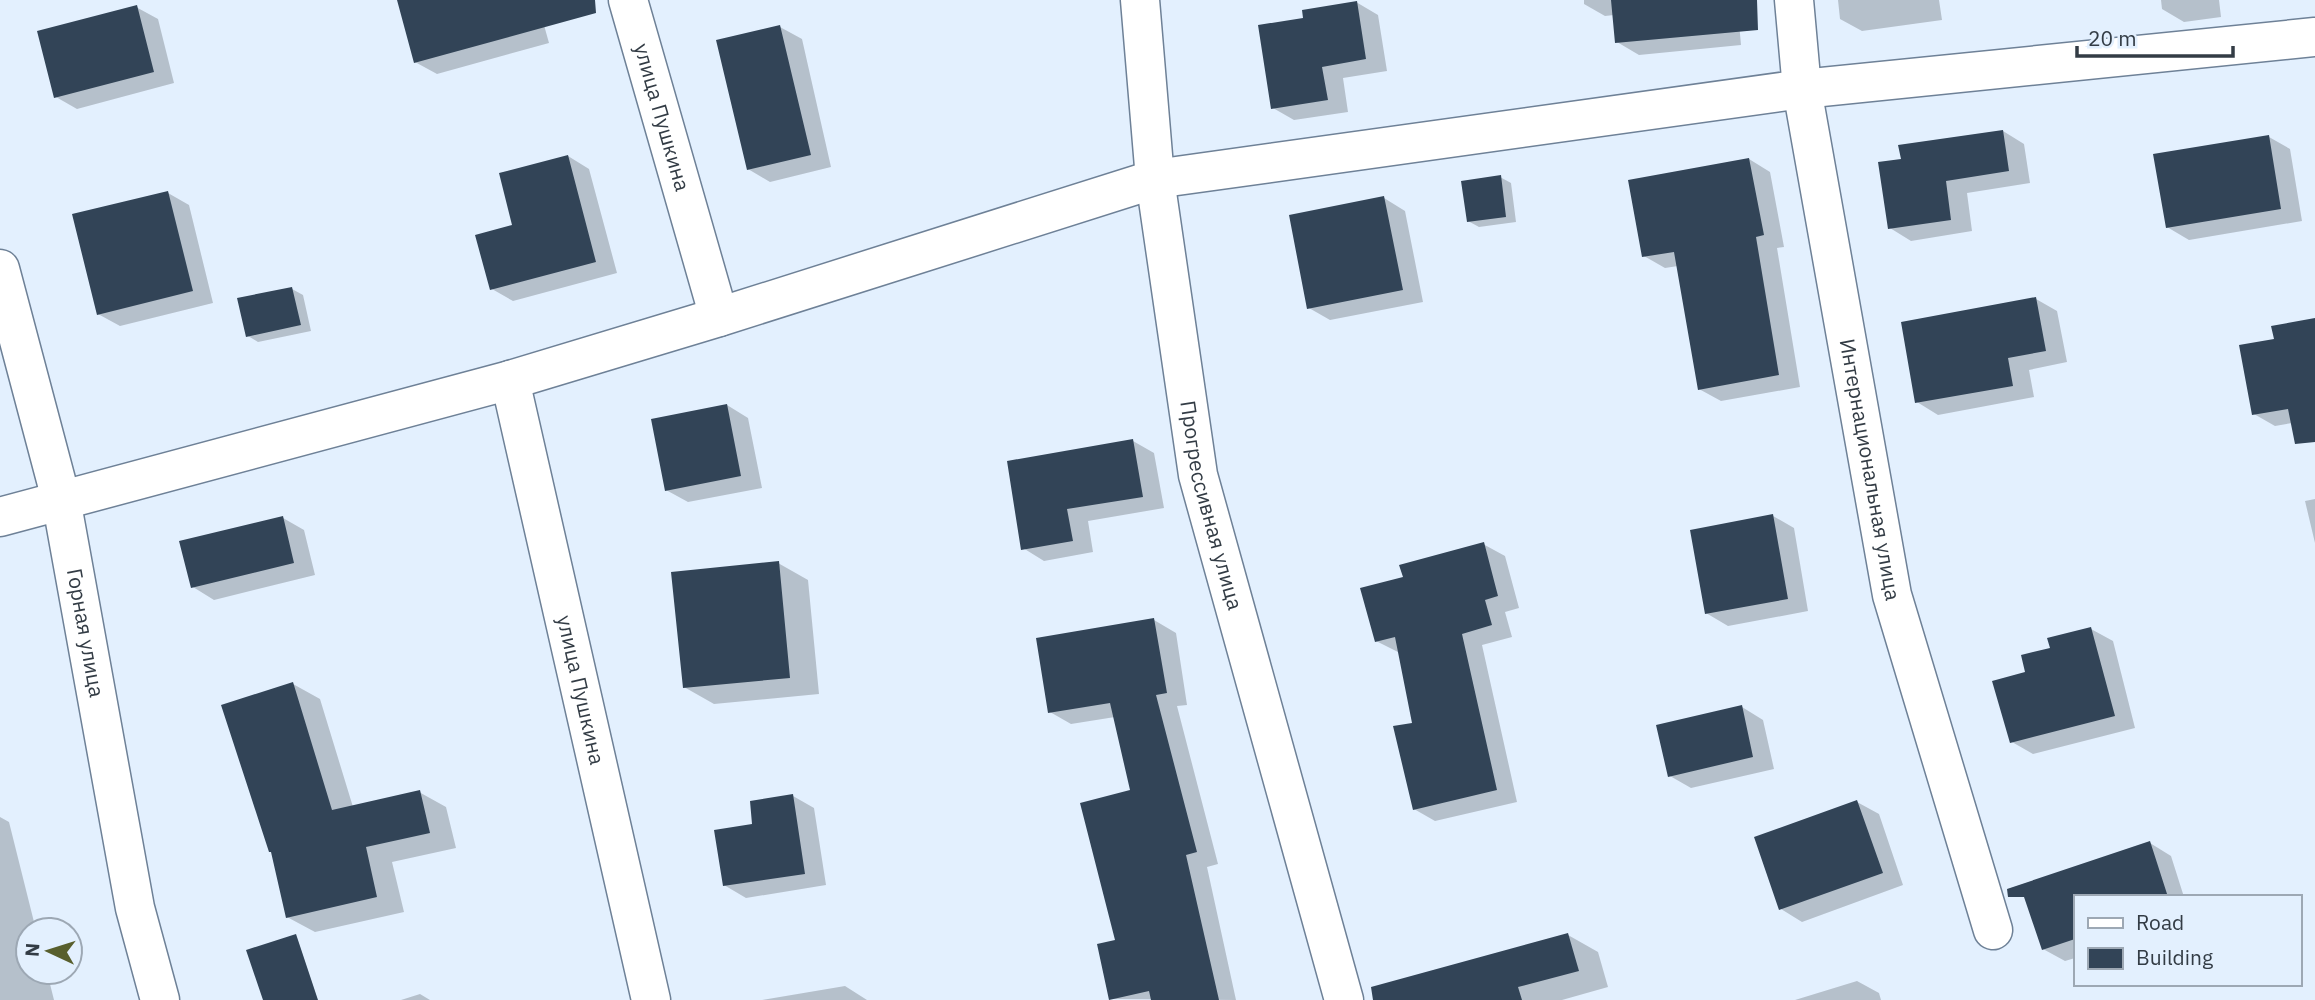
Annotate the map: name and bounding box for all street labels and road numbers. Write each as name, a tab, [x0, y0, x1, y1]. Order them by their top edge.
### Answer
street label: улица Пушкина	[628, 40, 697, 194]
street label: Интернациональная улица	[1834, 336, 1908, 603]
street label: Прогрессивная улица	[1174, 399, 1250, 613]
street label: Горная улица	[61, 566, 112, 699]
street label: улица Пушкина	[551, 612, 612, 767]

